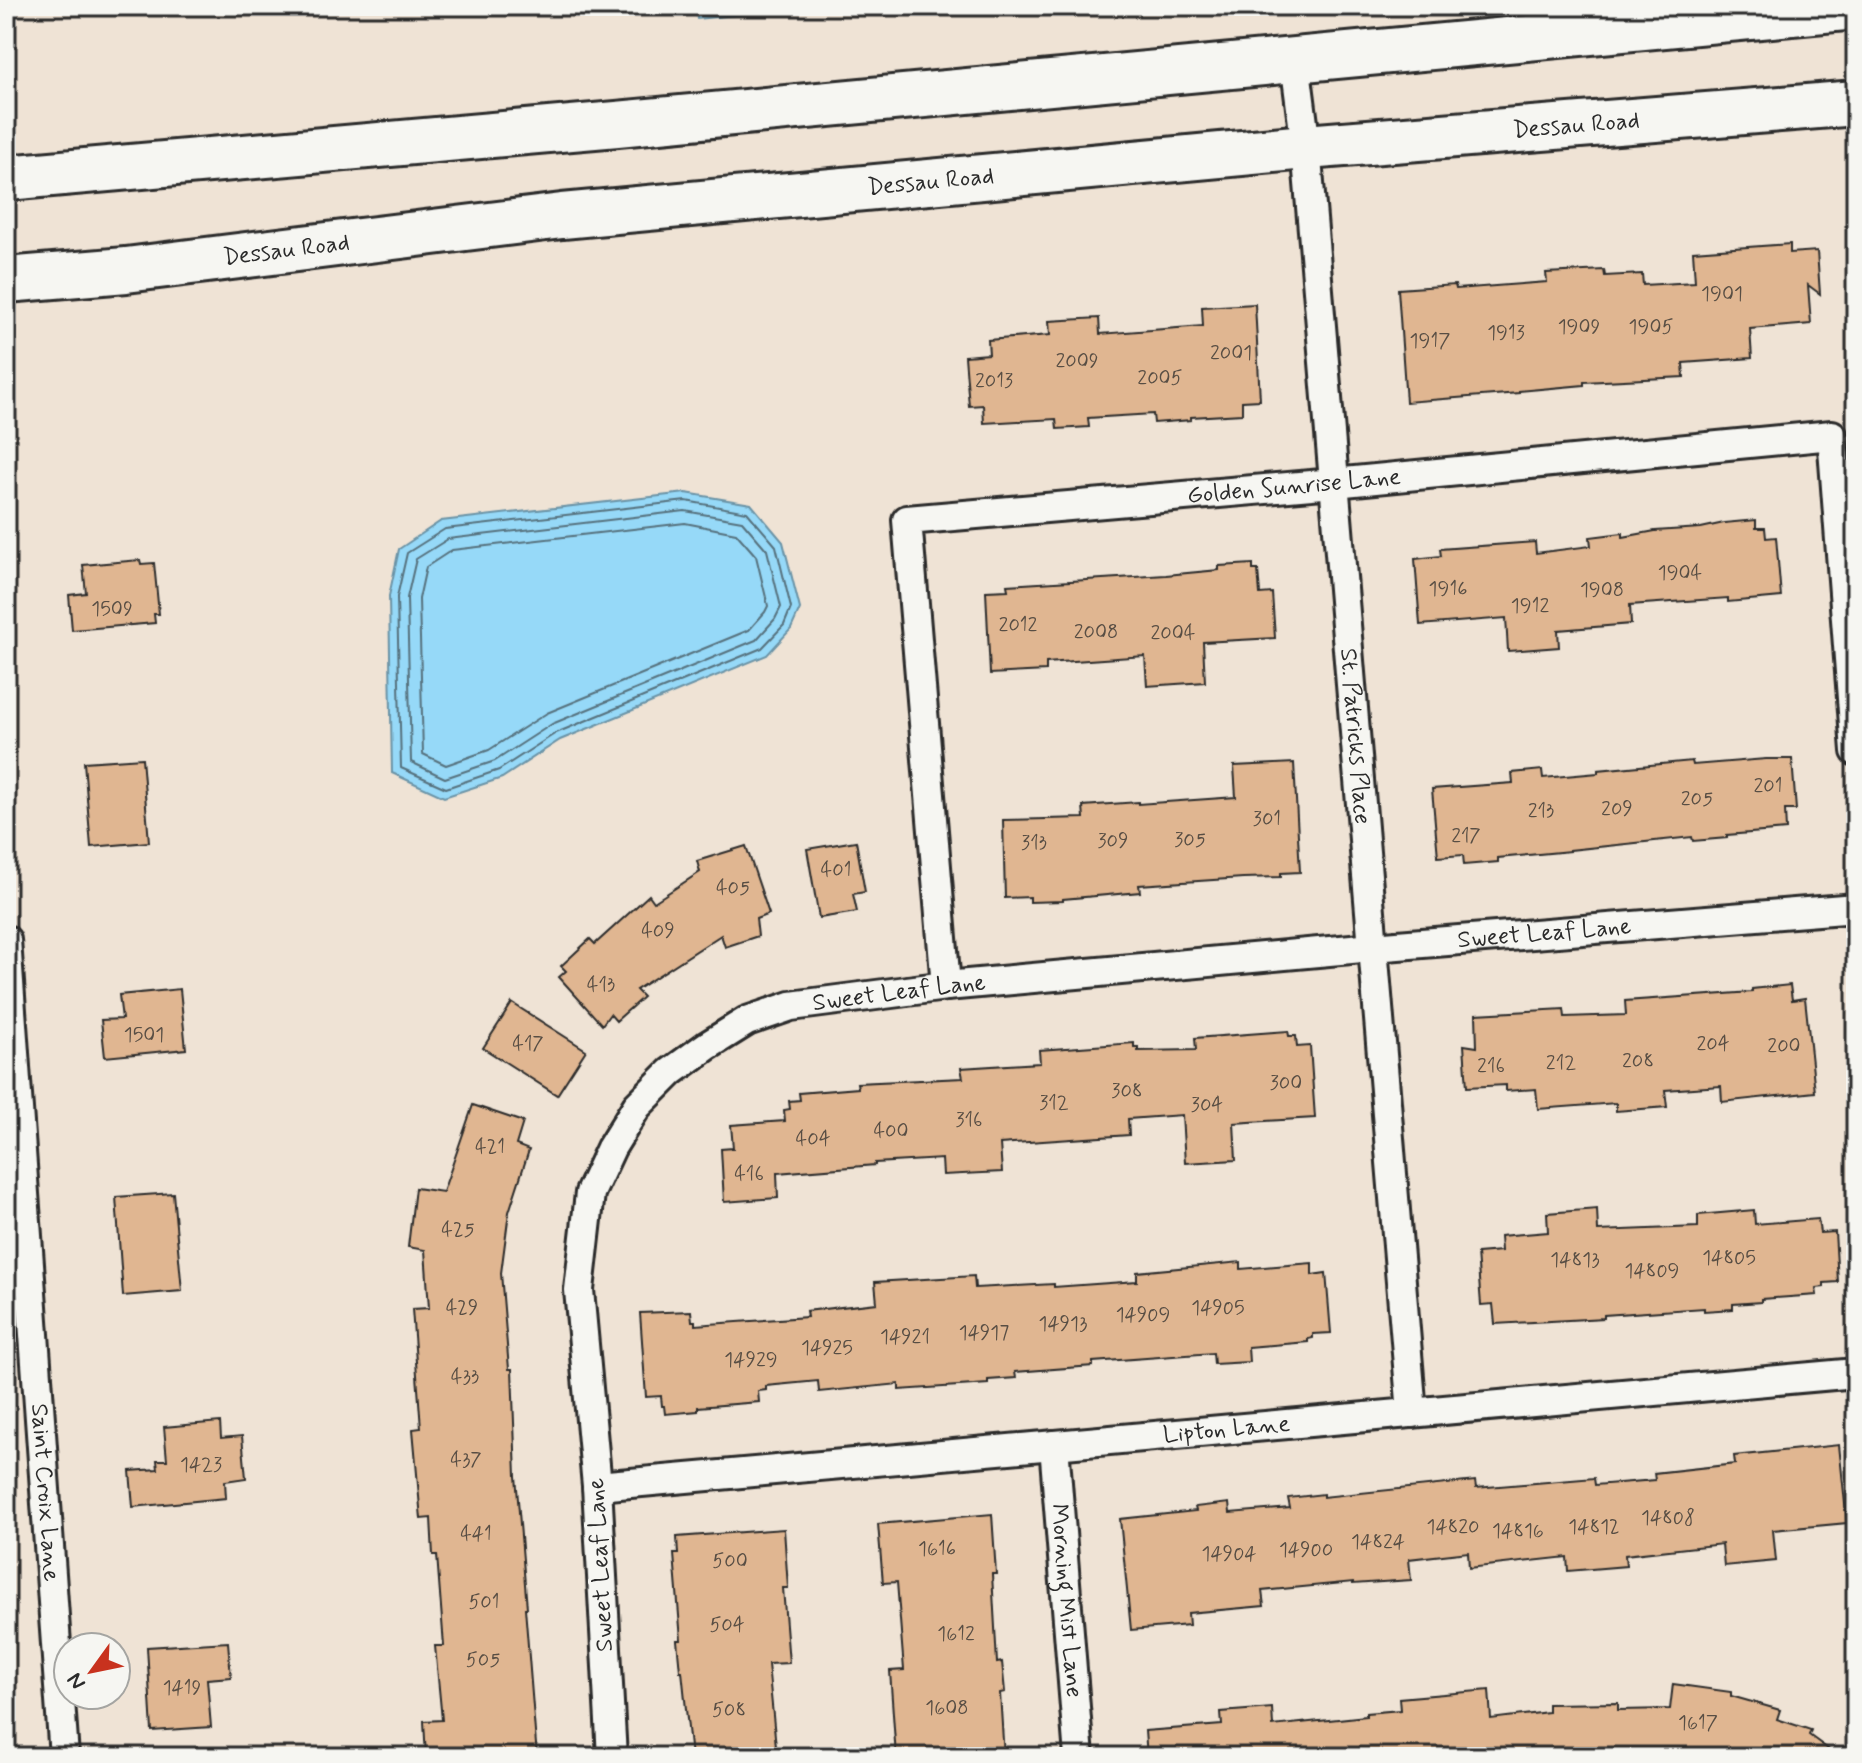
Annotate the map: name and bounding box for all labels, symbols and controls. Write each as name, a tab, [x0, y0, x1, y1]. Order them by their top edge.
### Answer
street label: Dessau Road	[1512, 105, 1641, 146]
street label: Dessau Road	[866, 161, 995, 203]
street label: Dessau Road	[221, 227, 351, 273]
house number: 1901	[1701, 281, 1743, 308]
house number: 1909	[1558, 314, 1601, 341]
house number: 1905	[1629, 314, 1673, 341]
house number: 1913	[1487, 320, 1525, 347]
house number: 1917	[1410, 328, 1450, 355]
house number: 2001	[1210, 340, 1252, 367]
house number: 2009	[1055, 348, 1099, 375]
house number: 2005	[1137, 365, 1183, 392]
house number: 2013	[975, 368, 1013, 395]
street label: Golden Sunrise Lane	[1186, 461, 1402, 511]
house number: 1904	[1658, 560, 1703, 587]
house number: 1916	[1429, 576, 1467, 603]
house number: 1908	[1580, 577, 1624, 604]
house number: 1912	[1511, 593, 1549, 620]
house number: 1509	[91, 596, 133, 623]
house number: 2012	[999, 612, 1038, 639]
house number: 2008	[1074, 619, 1118, 646]
house number: 2004	[1151, 620, 1196, 647]
street label: St. Patricks Place	[1333, 647, 1378, 826]
house number: 201	[1753, 773, 1783, 800]
house number: 205	[1681, 786, 1713, 813]
house number: 209	[1601, 796, 1633, 823]
house number: 213	[1528, 798, 1554, 825]
house number: 301	[1253, 806, 1281, 833]
house number: 217	[1451, 823, 1481, 850]
house number: 305	[1174, 827, 1206, 854]
house number: 309	[1098, 828, 1129, 855]
house number: 313	[1021, 830, 1047, 857]
house number: 401	[821, 857, 851, 884]
house number: 405	[716, 875, 750, 902]
street label: Sweet Leaf Lane	[1456, 911, 1632, 956]
house number: 409	[641, 918, 675, 945]
street label: Sweet Leaf Lane	[811, 967, 987, 1019]
house number: 413	[587, 972, 615, 999]
house number: 1501	[124, 1022, 164, 1049]
house number: 417	[512, 1031, 544, 1058]
house number: 204	[1696, 1031, 1730, 1058]
house number: 200	[1767, 1033, 1801, 1060]
house number: 208	[1622, 1048, 1654, 1075]
house number: 212	[1546, 1050, 1576, 1077]
house number: 216	[1477, 1053, 1505, 1080]
house number: 300	[1270, 1070, 1302, 1097]
house number: 308	[1111, 1078, 1143, 1105]
house number: 312	[1039, 1090, 1069, 1117]
house number: 304	[1191, 1092, 1223, 1119]
house number: 316	[955, 1107, 983, 1134]
house number: 400	[873, 1118, 909, 1145]
house number: 404	[796, 1126, 831, 1153]
house number: 421	[475, 1134, 505, 1161]
house number: 416	[734, 1161, 764, 1188]
house number: 425	[441, 1217, 475, 1244]
house number: 14805	[1702, 1245, 1756, 1272]
house number: 14813	[1550, 1247, 1600, 1274]
house number: 14809	[1625, 1258, 1679, 1285]
house number: 429	[446, 1295, 478, 1322]
house number: 14905	[1191, 1295, 1245, 1322]
house number: 14909	[1116, 1302, 1170, 1329]
house number: 14913	[1039, 1311, 1088, 1338]
house number: 14917	[959, 1320, 1009, 1347]
house number: 14921	[880, 1324, 930, 1351]
house number: 14925	[801, 1335, 853, 1362]
house number: 14929	[724, 1347, 778, 1374]
house number: 433	[451, 1364, 479, 1391]
street label: Saint Croix Lane	[23, 1403, 67, 1583]
street label: Lipton Lane	[1162, 1408, 1291, 1451]
house number: 437	[450, 1447, 482, 1474]
house number: 1423	[180, 1452, 222, 1479]
street label: Sweet Leaf Lane	[581, 1477, 621, 1653]
street label: Morning Mist Lane	[1043, 1502, 1090, 1699]
house number: 14808	[1641, 1505, 1695, 1532]
house number: 14820	[1426, 1514, 1480, 1541]
house number: 14812	[1568, 1514, 1620, 1541]
house number: 14816	[1492, 1518, 1544, 1545]
house number: 441	[460, 1521, 492, 1548]
house number: 14824	[1351, 1529, 1405, 1556]
house number: 1616	[918, 1536, 956, 1563]
house number: 14900	[1279, 1537, 1333, 1564]
house number: 14904	[1202, 1541, 1256, 1568]
house number: 500	[712, 1548, 748, 1575]
house number: 501	[468, 1589, 500, 1616]
house number: 504	[709, 1612, 745, 1639]
house number: 1612	[937, 1621, 975, 1648]
north arrow	[52, 1631, 132, 1711]
house number: 505	[466, 1647, 500, 1674]
text: N	[61, 1667, 93, 1695]
house number: 1419	[163, 1675, 202, 1702]
house number: 1608	[925, 1695, 969, 1722]
house number: 508	[712, 1697, 746, 1724]
house number: 1617	[1678, 1710, 1718, 1737]

